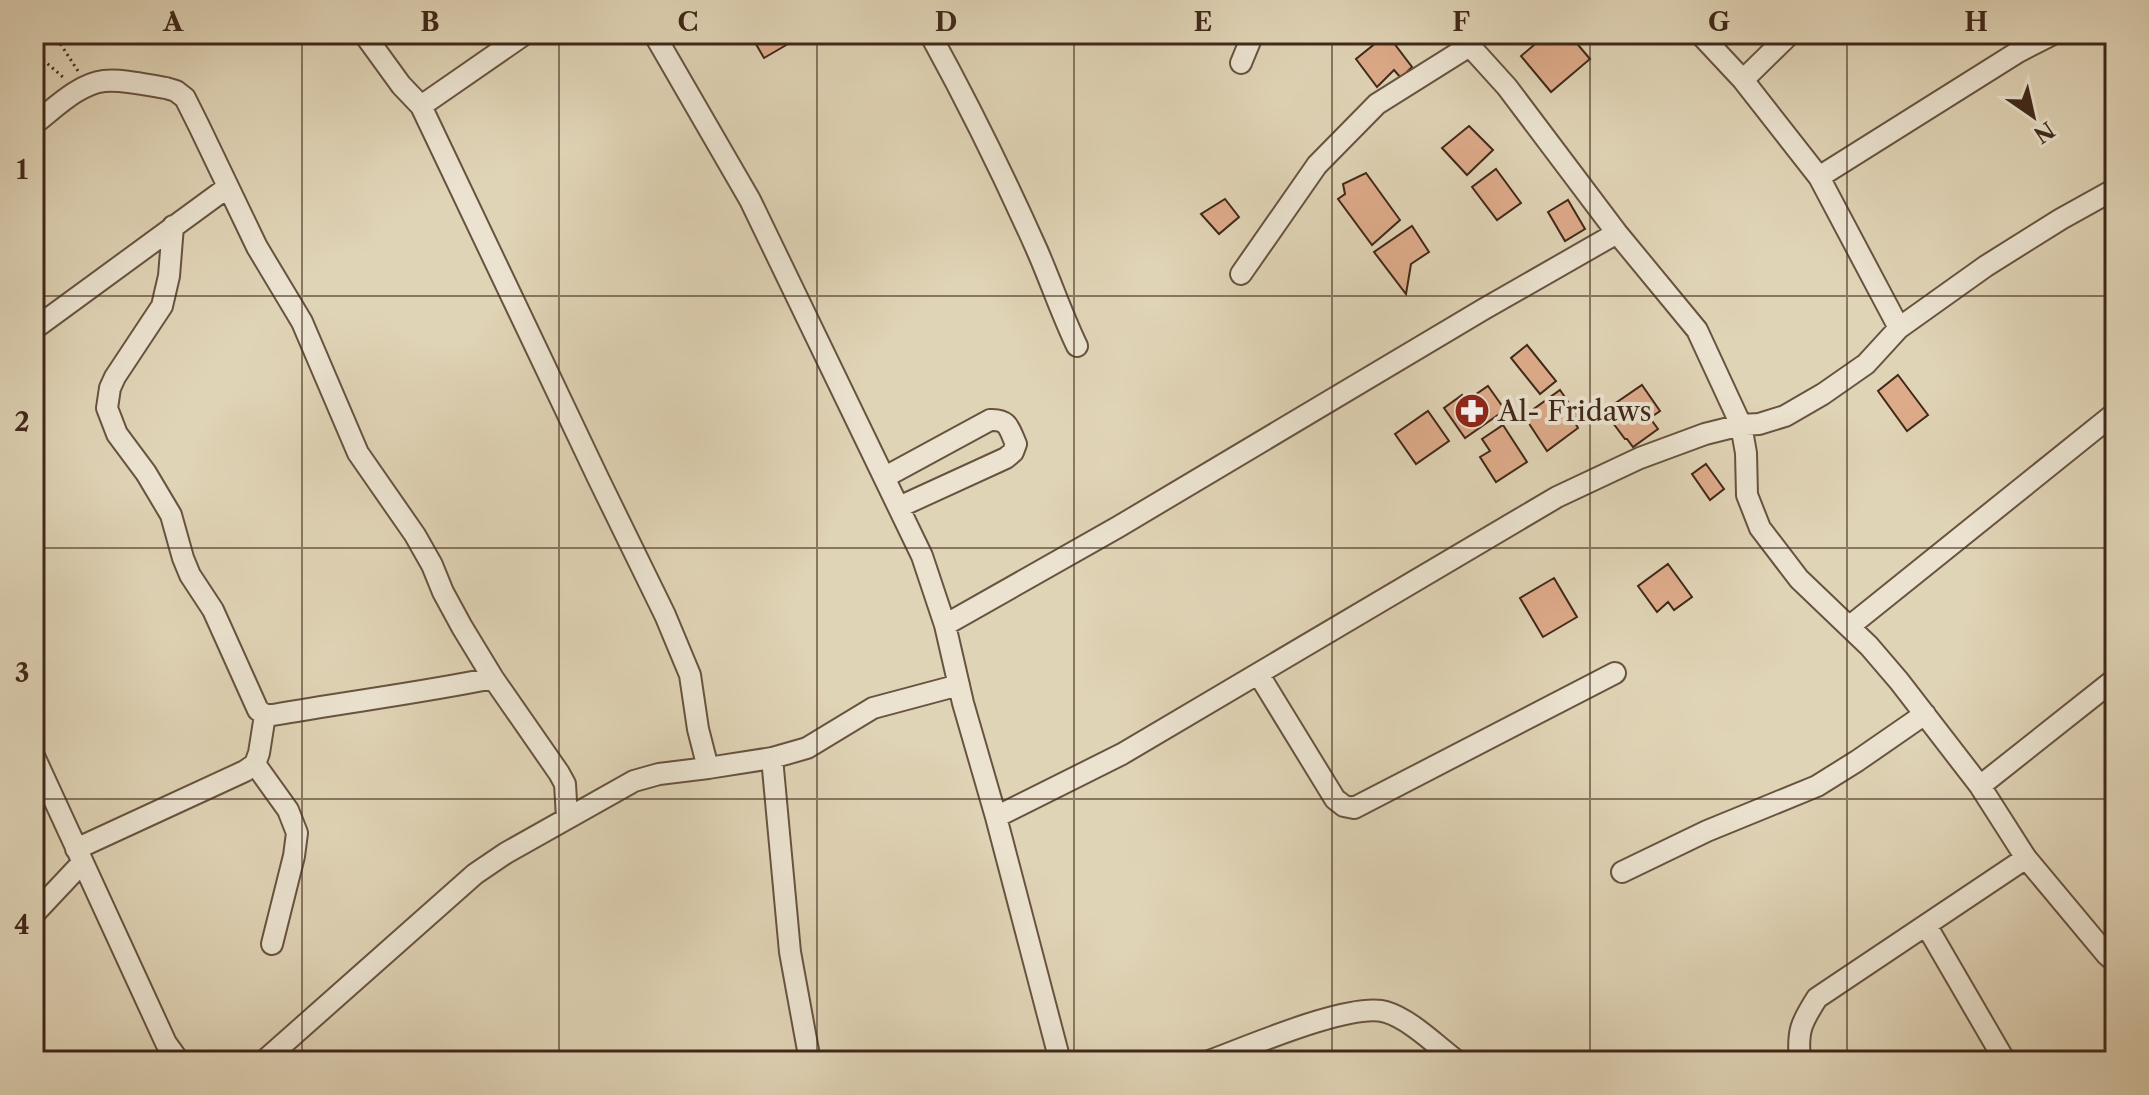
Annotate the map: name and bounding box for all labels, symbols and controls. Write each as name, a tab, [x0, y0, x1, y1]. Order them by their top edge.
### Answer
text: A	[162, 6, 184, 38]
text: B	[420, 6, 440, 38]
text: C	[678, 6, 698, 38]
text: D	[935, 6, 957, 38]
text: E	[1194, 6, 1212, 38]
text: F	[1452, 6, 1470, 38]
text: G	[1708, 6, 1730, 38]
text: H	[1964, 6, 1988, 38]
north arrow	[1993, 76, 2073, 156]
text: N	[2028, 116, 2059, 149]
text: 1	[16, 154, 28, 186]
pharmacy icon: Al- Fridaws	[1453, 392, 1491, 430]
place label: Al- Fridaws	[1497, 394, 1652, 428]
text: 2	[14, 406, 30, 438]
text: 3	[15, 657, 29, 689]
text: 4	[14, 909, 30, 941]

